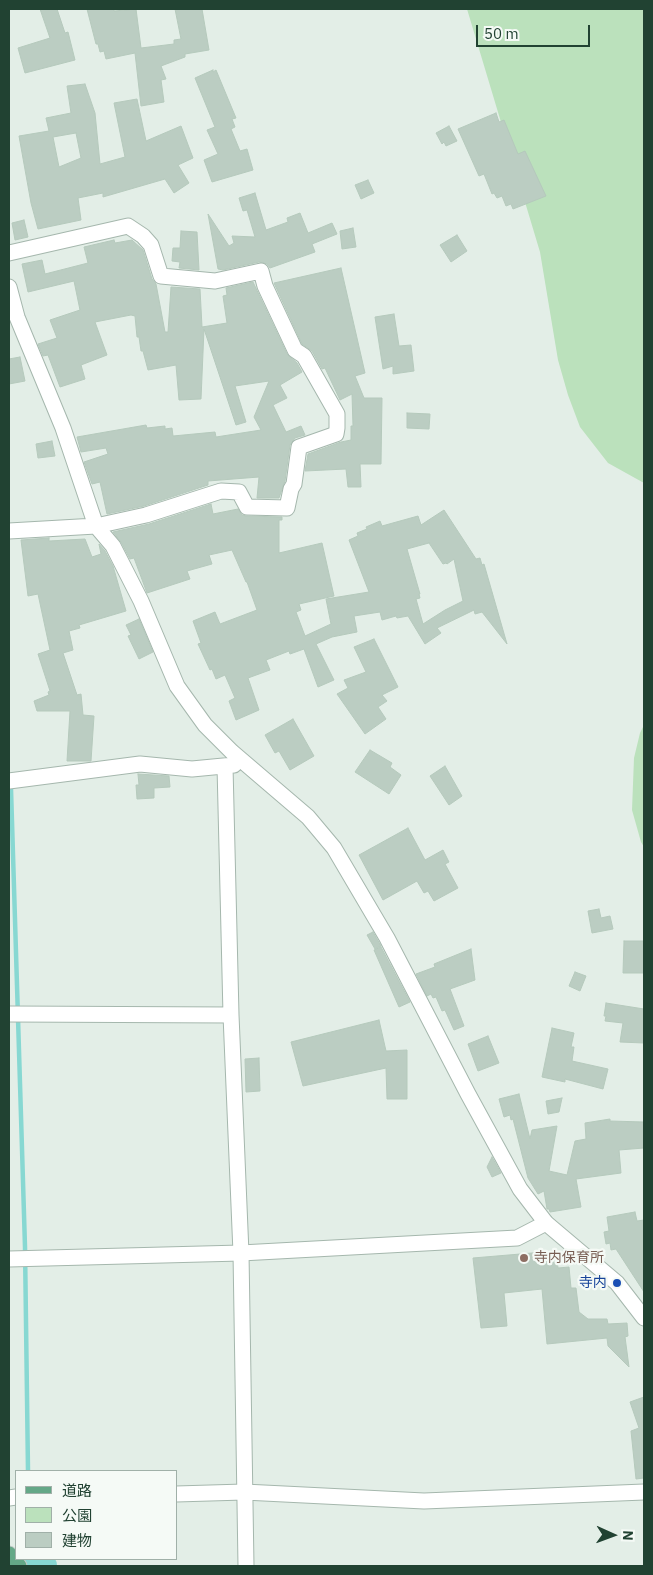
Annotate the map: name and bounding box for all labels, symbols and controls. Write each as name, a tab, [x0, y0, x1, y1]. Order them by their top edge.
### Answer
scale bar	[478, 15, 592, 47]
text: 50 m	[484, 24, 519, 43]
place label: 寺内保育所	[534, 1250, 604, 1266]
marker: 寺内保育所	[518, 1252, 530, 1264]
place label: 寺内	[579, 1275, 607, 1291]
marker: 寺内	[611, 1277, 623, 1289]
legend	[15, 1470, 178, 1560]
text: 道路	[62, 1481, 92, 1500]
text: 公園	[62, 1506, 92, 1525]
north arrow	[588, 1510, 638, 1560]
text: N	[619, 1530, 637, 1541]
text: 建物	[62, 1531, 92, 1550]

